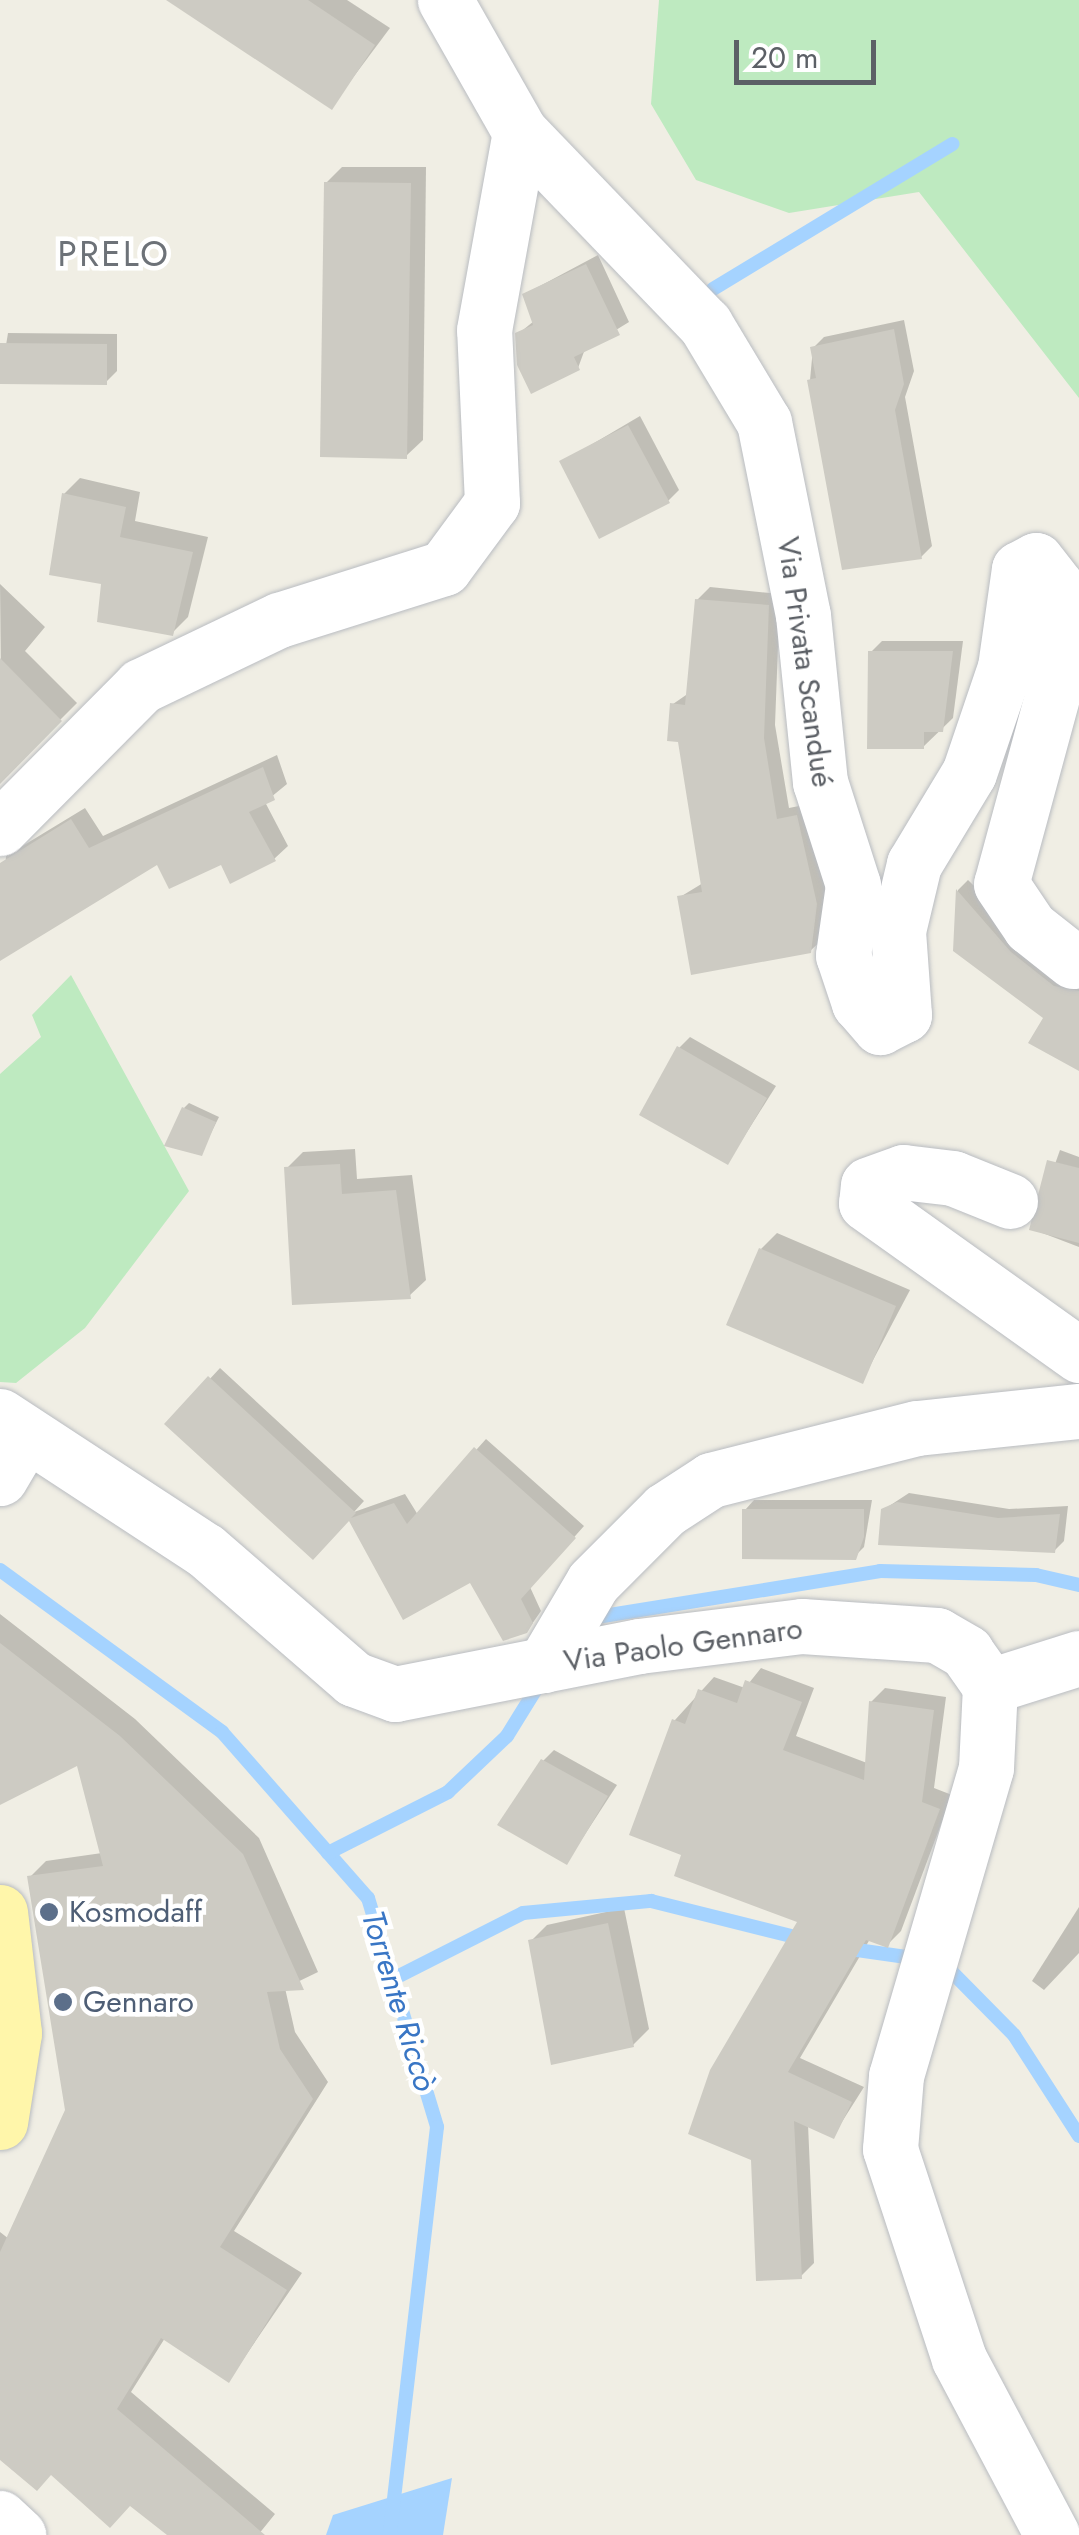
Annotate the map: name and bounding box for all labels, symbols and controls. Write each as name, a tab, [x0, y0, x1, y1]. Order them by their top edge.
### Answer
scale bar	[739, 20, 882, 82]
text: 20 m	[751, 36, 818, 79]
district label: PRELO	[58, 233, 170, 275]
street label: Via Privata Scandué	[770, 534, 840, 790]
street label: Via Paolo Gennaro	[561, 1610, 805, 1680]
place label: Kosmodaff	[69, 1894, 202, 1930]
marker: Kosmodaff	[38, 1901, 60, 1923]
water label: Torrente Riccò	[353, 1906, 445, 2096]
place label: Gennaro	[83, 1984, 194, 2020]
marker: Gennaro	[52, 1991, 74, 2013]

